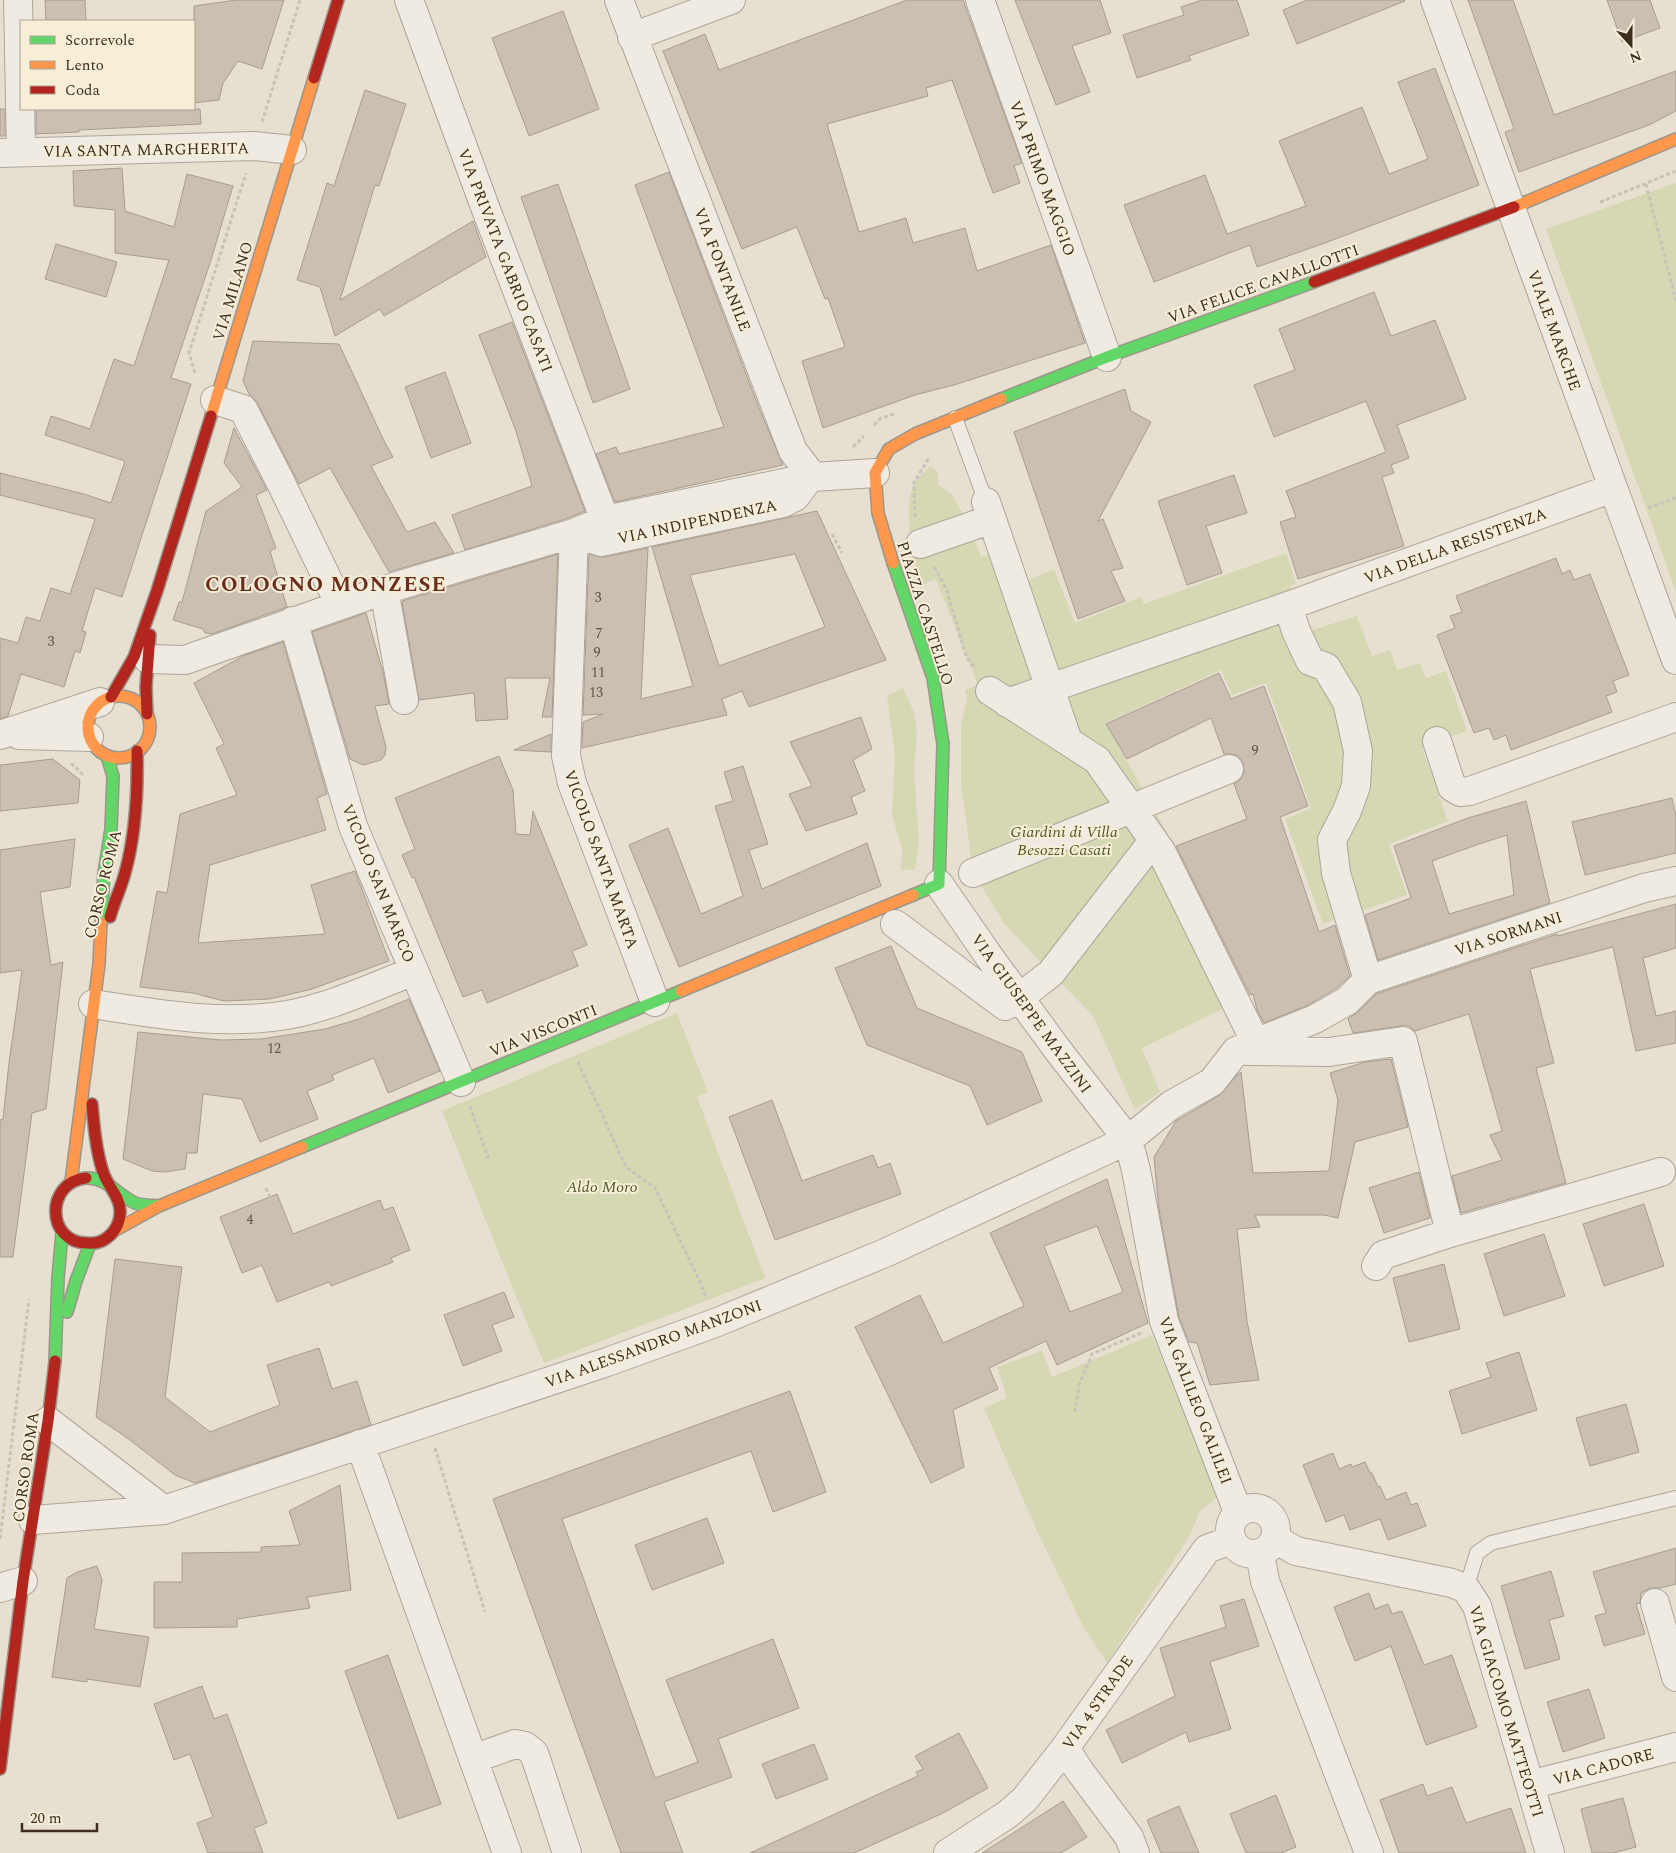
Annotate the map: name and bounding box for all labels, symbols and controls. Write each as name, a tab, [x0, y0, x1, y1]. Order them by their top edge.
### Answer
legend	[20, 20, 195, 110]
north arrow	[1606, 20, 1656, 70]
text: Scorrevole	[65, 29, 135, 52]
text: N	[1626, 45, 1645, 69]
text: Lento	[65, 54, 104, 77]
text: Coda	[65, 79, 100, 102]
street label: VIA PRIMO MAGGIO	[1003, 97, 1081, 259]
street label: VIA SANTA MARGHERITA	[43, 136, 249, 164]
street label: VIA PRIVATA GABRIO CASATI	[451, 145, 559, 376]
street label: VIA FONTANILE	[687, 204, 757, 335]
street label: VIA MILANO	[206, 238, 260, 344]
street label: VIA FELICE CAVALLOTTI	[1164, 238, 1362, 330]
street label: VIALE MARCHE	[1521, 266, 1587, 394]
street label: VIA INDIPENDENZA	[615, 493, 779, 551]
street label: VIA DELLA RESISTENZA	[1361, 502, 1550, 590]
street label: PIAZZA CASTELLO	[890, 538, 960, 689]
district label: COLOGNO MONZESE	[205, 569, 447, 601]
house number: 3	[595, 587, 602, 608]
house number: 7	[596, 623, 603, 644]
house number: 3	[48, 631, 55, 652]
house number: 9	[594, 642, 601, 663]
house number: 11	[591, 662, 605, 683]
house number: 13	[589, 682, 603, 703]
house number: 9	[1252, 740, 1259, 761]
street label: VICOLO SANTA MARTA	[557, 766, 645, 952]
street label: VICOLO SAN MARCO	[335, 800, 421, 966]
park label: Giardini di Villa Besozzi Casati	[1010, 820, 1118, 862]
street label: CORSO ROMA	[78, 827, 128, 941]
street label: VIA SORMANI	[1451, 905, 1565, 963]
street label: VIA GIUSEPPE MAZZINI	[965, 929, 1097, 1098]
street label: VIA VISCONTI	[486, 998, 601, 1064]
house number: 12	[267, 1038, 281, 1059]
park label: Aldo Moro	[565, 1175, 638, 1199]
house number: 4	[247, 1209, 254, 1230]
street label: VIA ALESSANDRO MANZONI	[541, 1293, 765, 1394]
street label: VIA GALILEO GALILEI	[1152, 1313, 1238, 1488]
street label: CORSO ROMA	[6, 1410, 46, 1524]
street label: VIA GIACOMO MATTEOTTI	[1462, 1602, 1550, 1820]
street label: VIA 4 STRADE	[1056, 1650, 1139, 1755]
street label: VIA CADORE	[1550, 1742, 1657, 1792]
scale bar	[22, 1800, 98, 1832]
text: 20 m	[30, 1807, 62, 1830]

